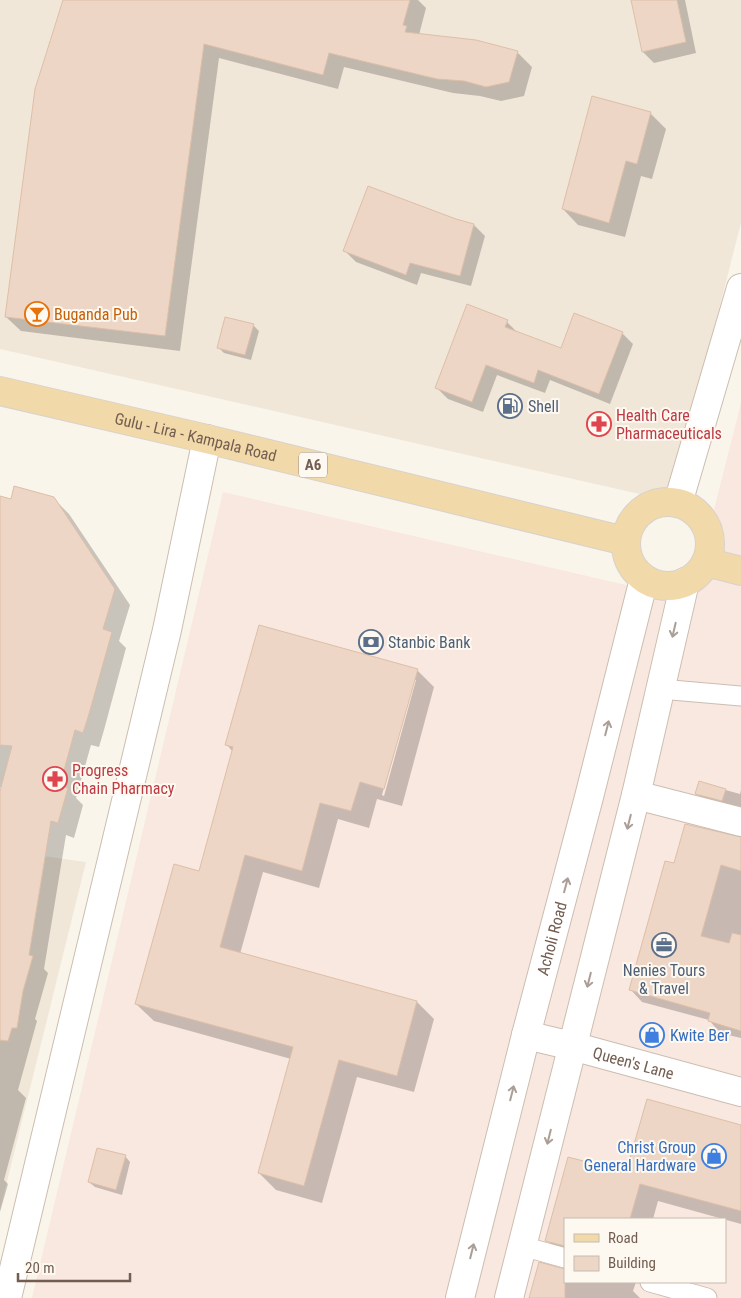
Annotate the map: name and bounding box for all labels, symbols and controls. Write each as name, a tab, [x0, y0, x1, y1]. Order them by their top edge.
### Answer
bar icon: Buganda Pub	[24, 301, 50, 327]
place label: Buganda Pub	[54, 305, 138, 324]
fuel station icon: Shell	[497, 393, 523, 419]
place label: Shell	[528, 397, 559, 416]
place label: Health Care Pharmaceuticals	[616, 406, 722, 443]
street label: Gulu - Lira - Kampala Road	[113, 408, 279, 465]
pharmacy icon: Health Care Pharmaceuticals	[586, 411, 612, 437]
road number: A6	[299, 452, 327, 478]
one-way arrow	[669, 621, 678, 637]
bank icon: Stanbic Bank	[358, 629, 384, 655]
place label: Stanbic Bank	[388, 633, 471, 652]
one-way arrow	[603, 720, 612, 736]
place label: Progress Chain Pharmacy	[72, 761, 175, 798]
pharmacy icon: Progress Chain Pharmacy	[42, 766, 68, 792]
one-way arrow	[624, 814, 633, 830]
one-way arrow	[562, 878, 571, 894]
street label: Acholi Road	[533, 900, 570, 977]
office icon: Nenies Tours & Travel	[651, 932, 677, 958]
place label: Nenies Tours & Travel	[623, 961, 705, 998]
one-way arrow	[584, 971, 593, 987]
shop icon: Kwite Ber	[639, 1022, 665, 1048]
place label: Kwite Ber	[670, 1026, 729, 1045]
street label: Queen's Lane	[591, 1043, 676, 1083]
one-way arrow	[507, 1086, 517, 1102]
one-way arrow	[544, 1129, 553, 1145]
place label: Christ Group General Hardware	[584, 1138, 696, 1175]
shop icon: Christ Group General Hardware	[701, 1143, 727, 1169]
legend	[564, 1218, 726, 1283]
text: Road	[608, 1229, 638, 1247]
one-way arrow	[468, 1243, 477, 1259]
scale bar	[18, 1250, 130, 1282]
text: Building	[608, 1254, 656, 1272]
text: 20 m	[25, 1259, 55, 1277]

